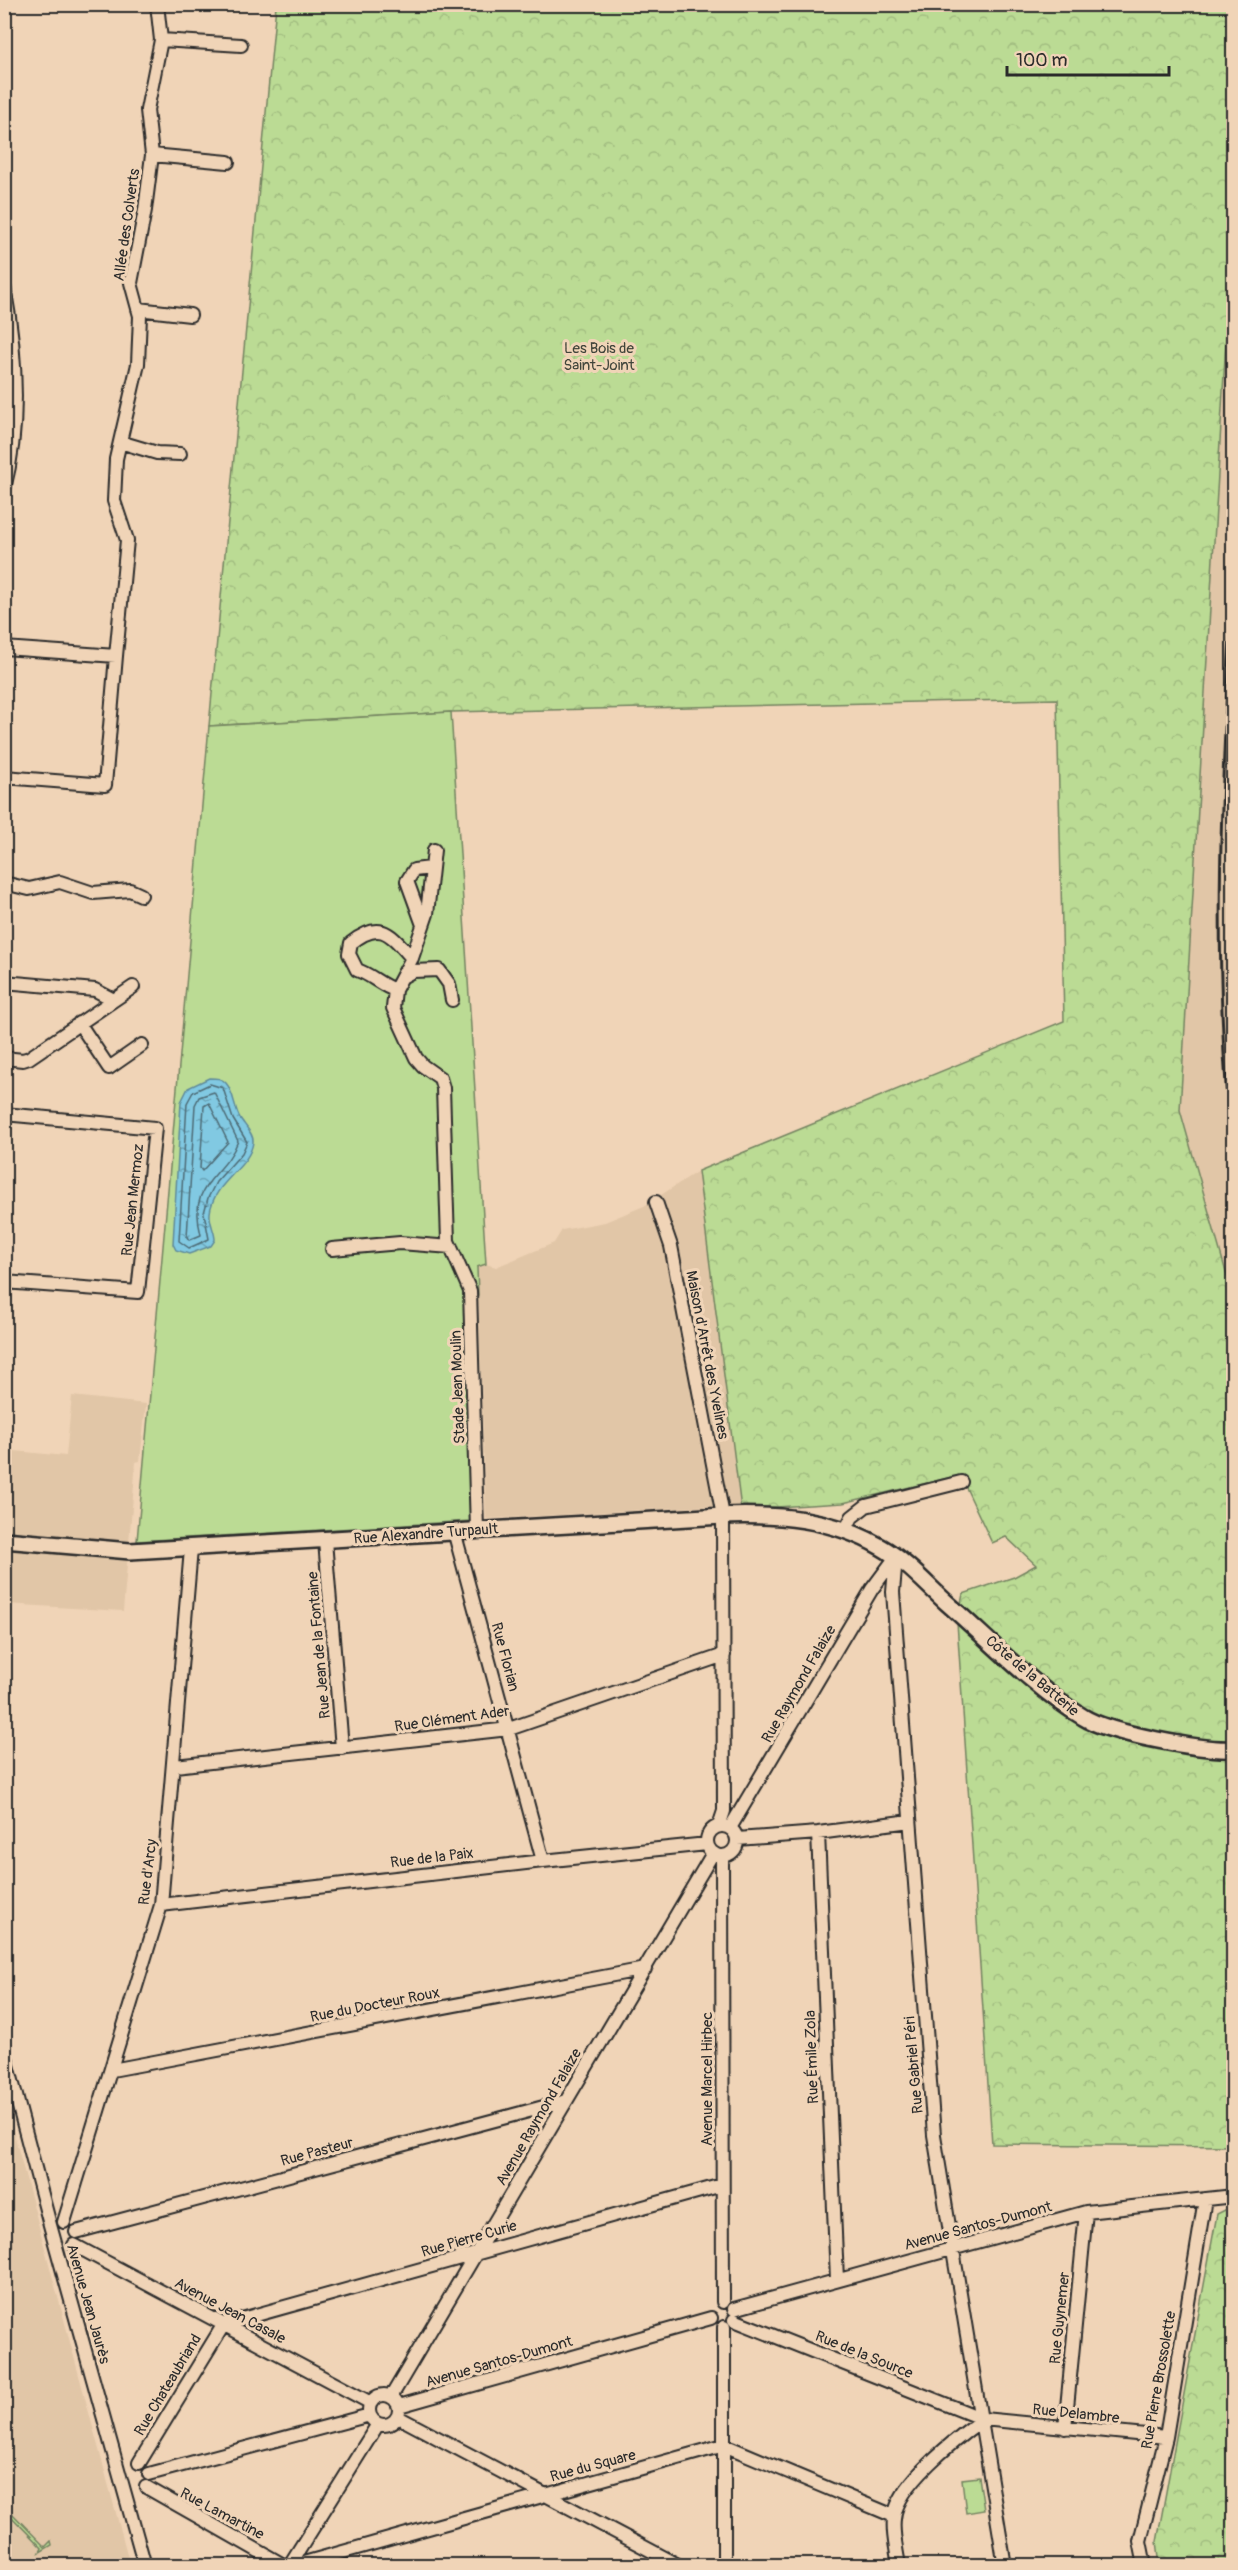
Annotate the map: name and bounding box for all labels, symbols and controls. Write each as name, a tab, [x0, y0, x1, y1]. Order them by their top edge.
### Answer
scale bar	[1007, 39, 1169, 77]
text: 100 m	[1016, 49, 1068, 72]
street label: Allée des Colverts	[110, 167, 144, 283]
park label: Les Bois de Saint-Joint	[563, 339, 636, 375]
street label: Rue Jean Mermoz	[118, 1143, 148, 1257]
street label: Maison d'Arrêt des Yvelines	[681, 1269, 733, 1441]
street label: Stade Jean Moulin	[447, 1330, 469, 1444]
street label: Rue Alexandre Turpault	[353, 1519, 500, 1549]
street label: Rue Jean de la Fontaine	[303, 1570, 335, 1719]
street label: Rue Florian	[487, 1620, 523, 1694]
street label: Rue Raymond Falaize	[758, 1621, 841, 1746]
street label: Côte de la Batterie	[981, 1631, 1083, 1721]
street label: Rue Clément Ader	[393, 1701, 511, 1736]
street label: Rue d'Arcy	[135, 1837, 162, 1906]
street label: Rue de la Paix	[389, 1843, 475, 1873]
street label: Rue du Docteur Roux	[309, 1983, 441, 2027]
street label: Rue Émile Zola	[801, 2010, 823, 2104]
street label: Avenue Marcel Hirbec	[698, 2012, 717, 2146]
street label: Rue Gabriel Péri	[900, 2015, 928, 2114]
street label: Avenue Raymond Falaize	[492, 2044, 586, 2189]
street label: Rue Pasteur	[279, 2133, 356, 2171]
street label: Avenue Santos-Dumont	[902, 2197, 1055, 2255]
street label: Rue Pierre Curie	[419, 2216, 520, 2262]
street label: Avenue Jean Jaurès	[62, 2242, 114, 2366]
street label: Rue Guynemer	[1046, 2270, 1074, 2365]
street label: Avenue Jean Casale	[171, 2274, 289, 2349]
street label: Rue Pierre Brossolette	[1138, 2309, 1181, 2450]
street label: Rue de la Source	[812, 2327, 916, 2383]
street label: Rue Chateaubriand	[130, 2331, 206, 2439]
street label: Avenue Santos-Dumont	[423, 2332, 576, 2392]
street label: Rue Delambre	[1032, 2400, 1121, 2428]
street label: Rue du Square	[548, 2445, 638, 2487]
street label: Rue Lamartine	[177, 2484, 268, 2544]

